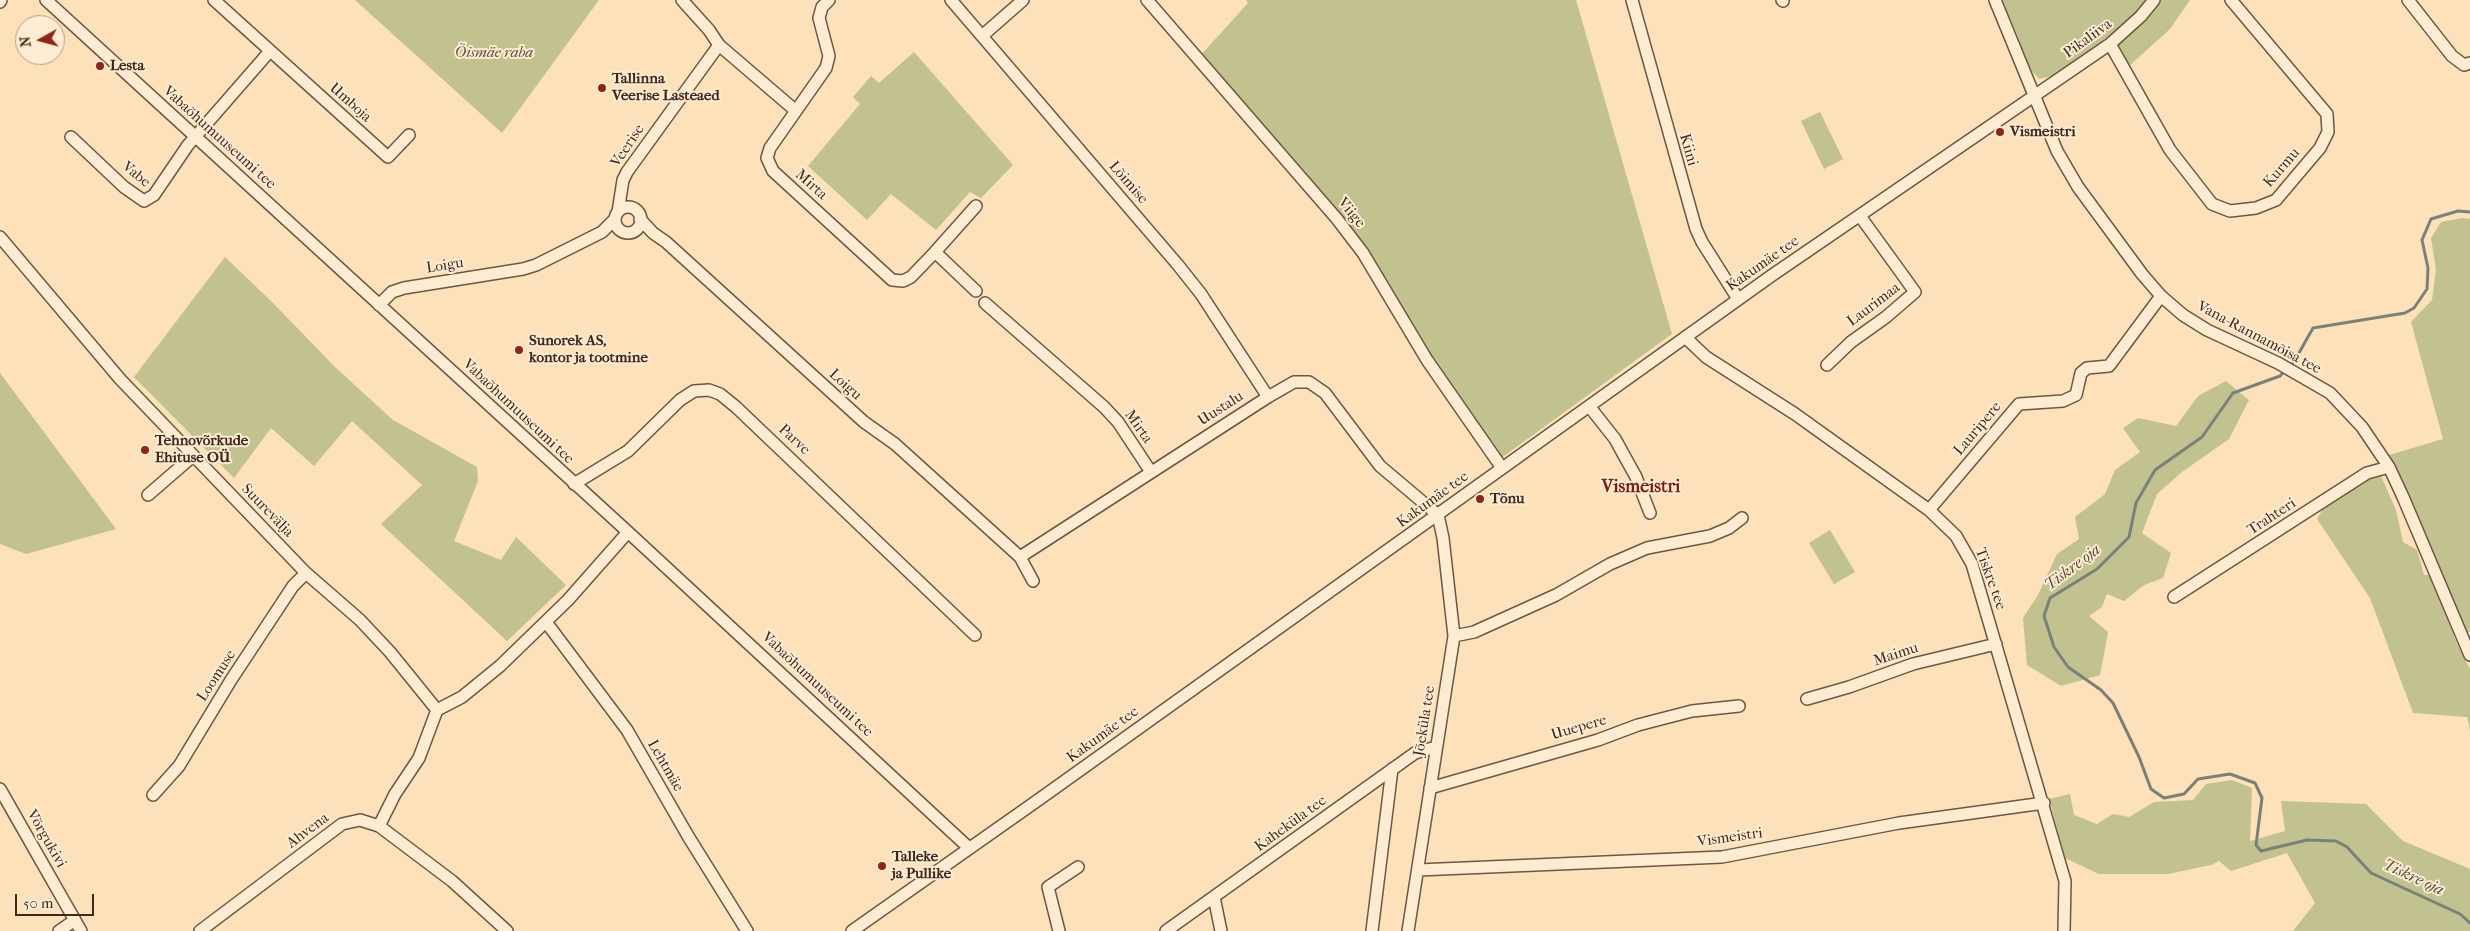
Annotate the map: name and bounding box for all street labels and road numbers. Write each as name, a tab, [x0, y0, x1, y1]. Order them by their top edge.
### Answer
street label: Pikaliiva	[2060, 16, 2116, 62]
street label: Umboja	[325, 80, 375, 126]
street label: Vabaõhumuuseumi tee	[159, 83, 279, 193]
street label: Veerise	[607, 121, 649, 171]
street label: Kiini	[1675, 132, 1701, 168]
street label: Kurmu	[2260, 145, 2304, 191]
street label: Vabe	[118, 158, 154, 192]
street label: Lõimise	[1105, 158, 1151, 208]
street label: Mirta	[791, 166, 831, 204]
street label: Viige	[1333, 194, 1369, 232]
street label: Kakumäe tee	[1723, 232, 1803, 296]
street label: Loigu	[425, 254, 465, 278]
street label: Laurimaa	[1844, 279, 1904, 331]
street label: Vana-Rannamõisa tee	[2194, 298, 2324, 378]
street label: Vabaõhumuuseumi tee	[459, 356, 577, 468]
street label: Loigu	[825, 366, 865, 404]
street label: Uustalu	[1195, 388, 1247, 430]
street label: Lauripere	[1950, 398, 2006, 460]
street label: Mirta	[1120, 407, 1156, 447]
street label: Parve	[774, 421, 814, 459]
street label: Kakumäe tee	[1394, 468, 1472, 532]
street label: Suurevälja	[237, 481, 297, 541]
street label: Trahteri	[2244, 495, 2300, 539]
street label: Tiskre tee	[1970, 546, 2010, 612]
street label: Vabaõhumuuseumi tee	[758, 629, 876, 741]
street label: Maimu	[1871, 639, 1921, 671]
street label: Loomuse	[194, 647, 240, 705]
street label: Jõeküla tee	[1411, 685, 1439, 757]
street label: Kakumäe tee	[1064, 703, 1142, 767]
street label: Uuepere	[1549, 712, 1609, 744]
street label: Lehtmäe	[643, 737, 687, 795]
street label: Kaheküla tee	[1252, 792, 1330, 856]
street label: Võrgukivi	[22, 807, 70, 871]
street label: Ahvena	[283, 809, 333, 853]
street label: Vismeistri	[1696, 825, 1764, 851]

